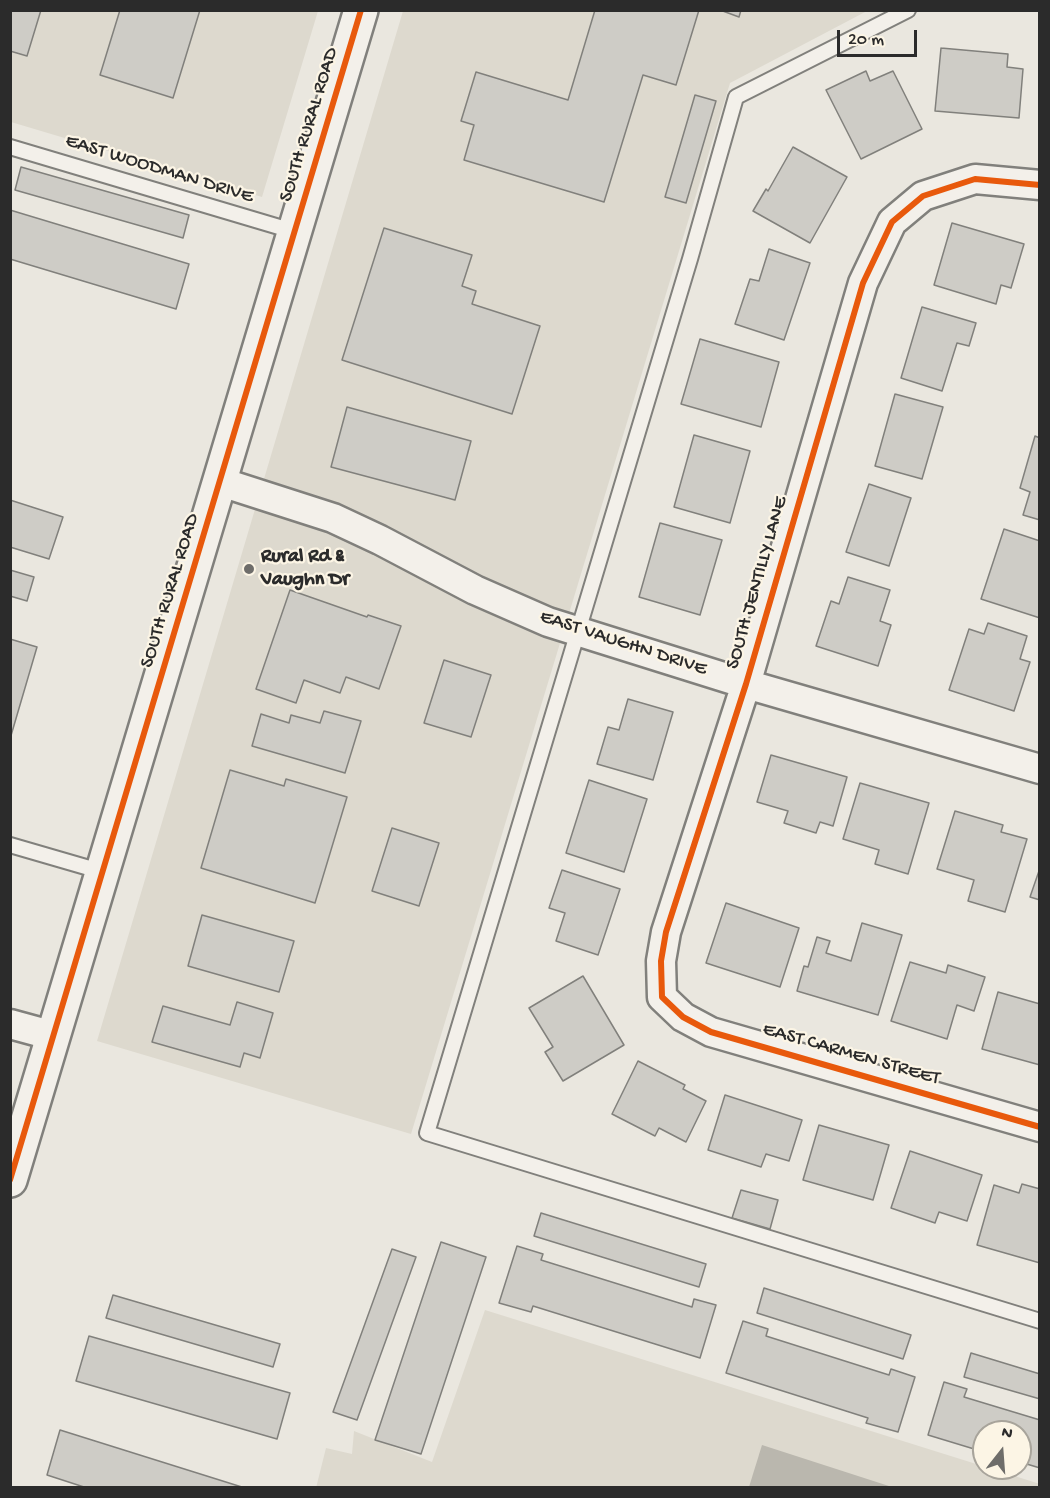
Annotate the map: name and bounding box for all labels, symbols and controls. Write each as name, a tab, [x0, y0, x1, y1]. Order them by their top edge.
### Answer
scale bar	[840, 18, 920, 56]
text: 20 m	[848, 30, 884, 51]
street label: SOUTH RURAL ROAD	[275, 45, 345, 205]
street label: EAST WOODMAN DRIVE	[62, 130, 256, 210]
street label: SOUTH JENTILLY LANE	[722, 494, 794, 672]
street label: SOUTH RURAL ROAD	[136, 511, 206, 671]
place label: Rural Rd & Vaughn Dr	[261, 546, 349, 593]
marker: Rural Rd & Vaughn Dr	[242, 562, 256, 576]
street label: EAST VAUGHN DRIVE	[536, 606, 710, 682]
street label: EAST CARMEN STREET	[760, 1018, 942, 1092]
north arrow	[972, 1420, 1032, 1480]
text: N	[999, 1424, 1015, 1445]

